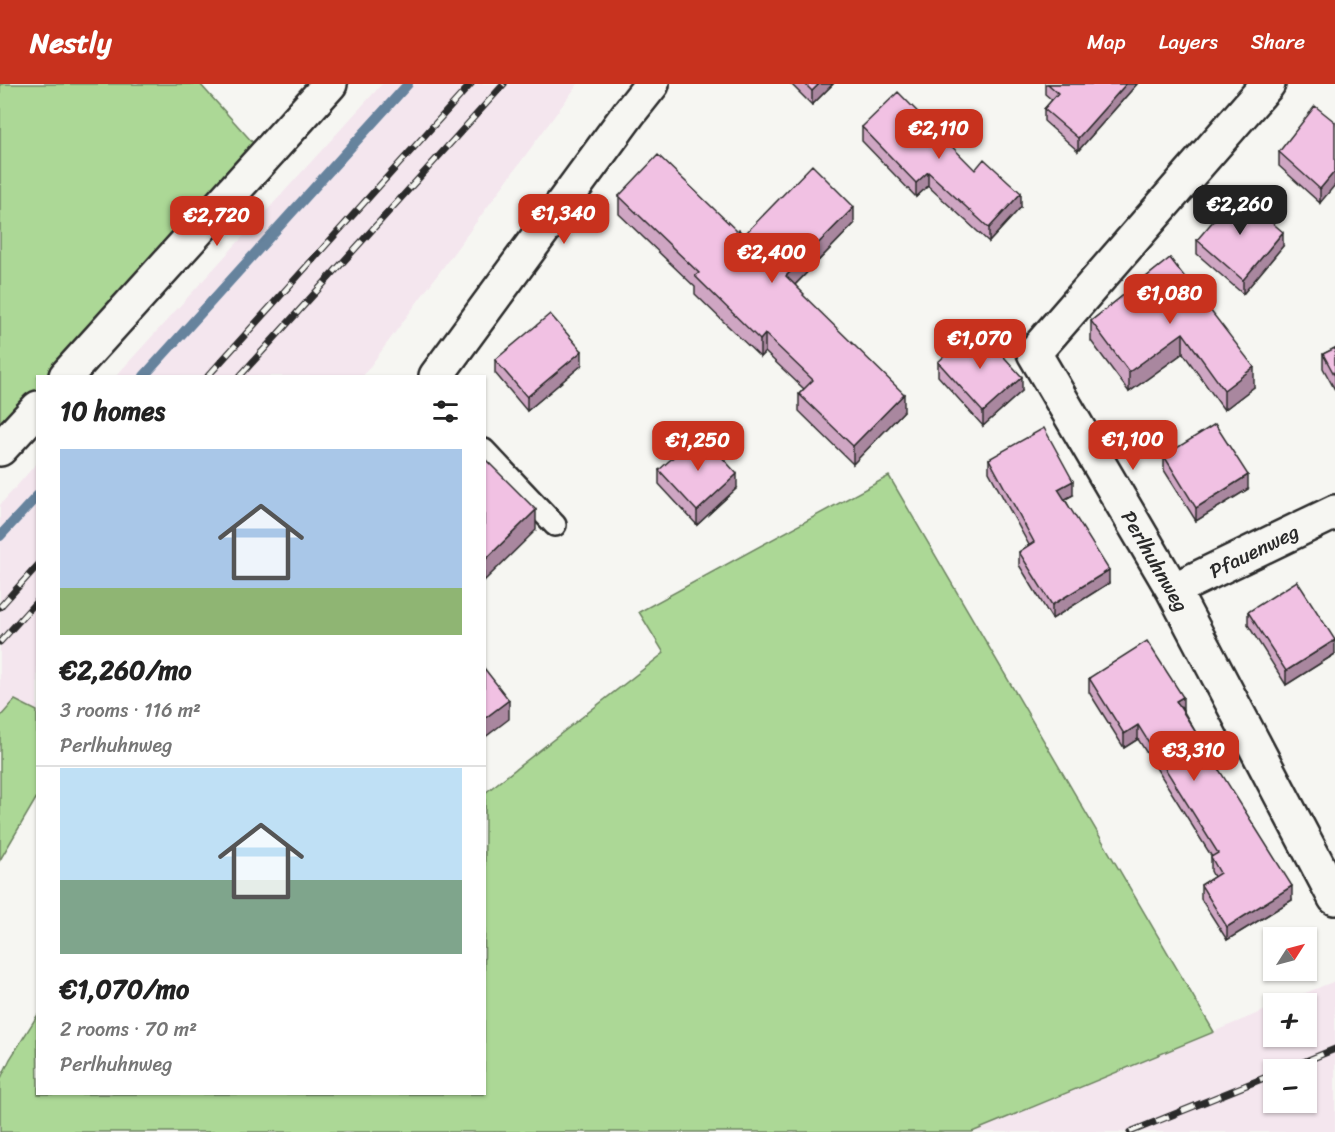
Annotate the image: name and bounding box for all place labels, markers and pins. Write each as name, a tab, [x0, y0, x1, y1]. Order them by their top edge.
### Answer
pin: €2,110	[890, 109, 988, 160]
pin: €2,260	[1191, 185, 1289, 236]
pin: €1,340	[515, 194, 613, 245]
pin: €2,720	[168, 196, 266, 247]
pin: €2,400	[723, 233, 821, 284]
pin: €1,080	[1121, 274, 1219, 325]
pin: €1,070	[931, 319, 1029, 370]
pin: €1,100	[1084, 420, 1182, 471]
pin: €1,250	[649, 421, 747, 472]
pin: €3,310	[1145, 731, 1243, 782]

